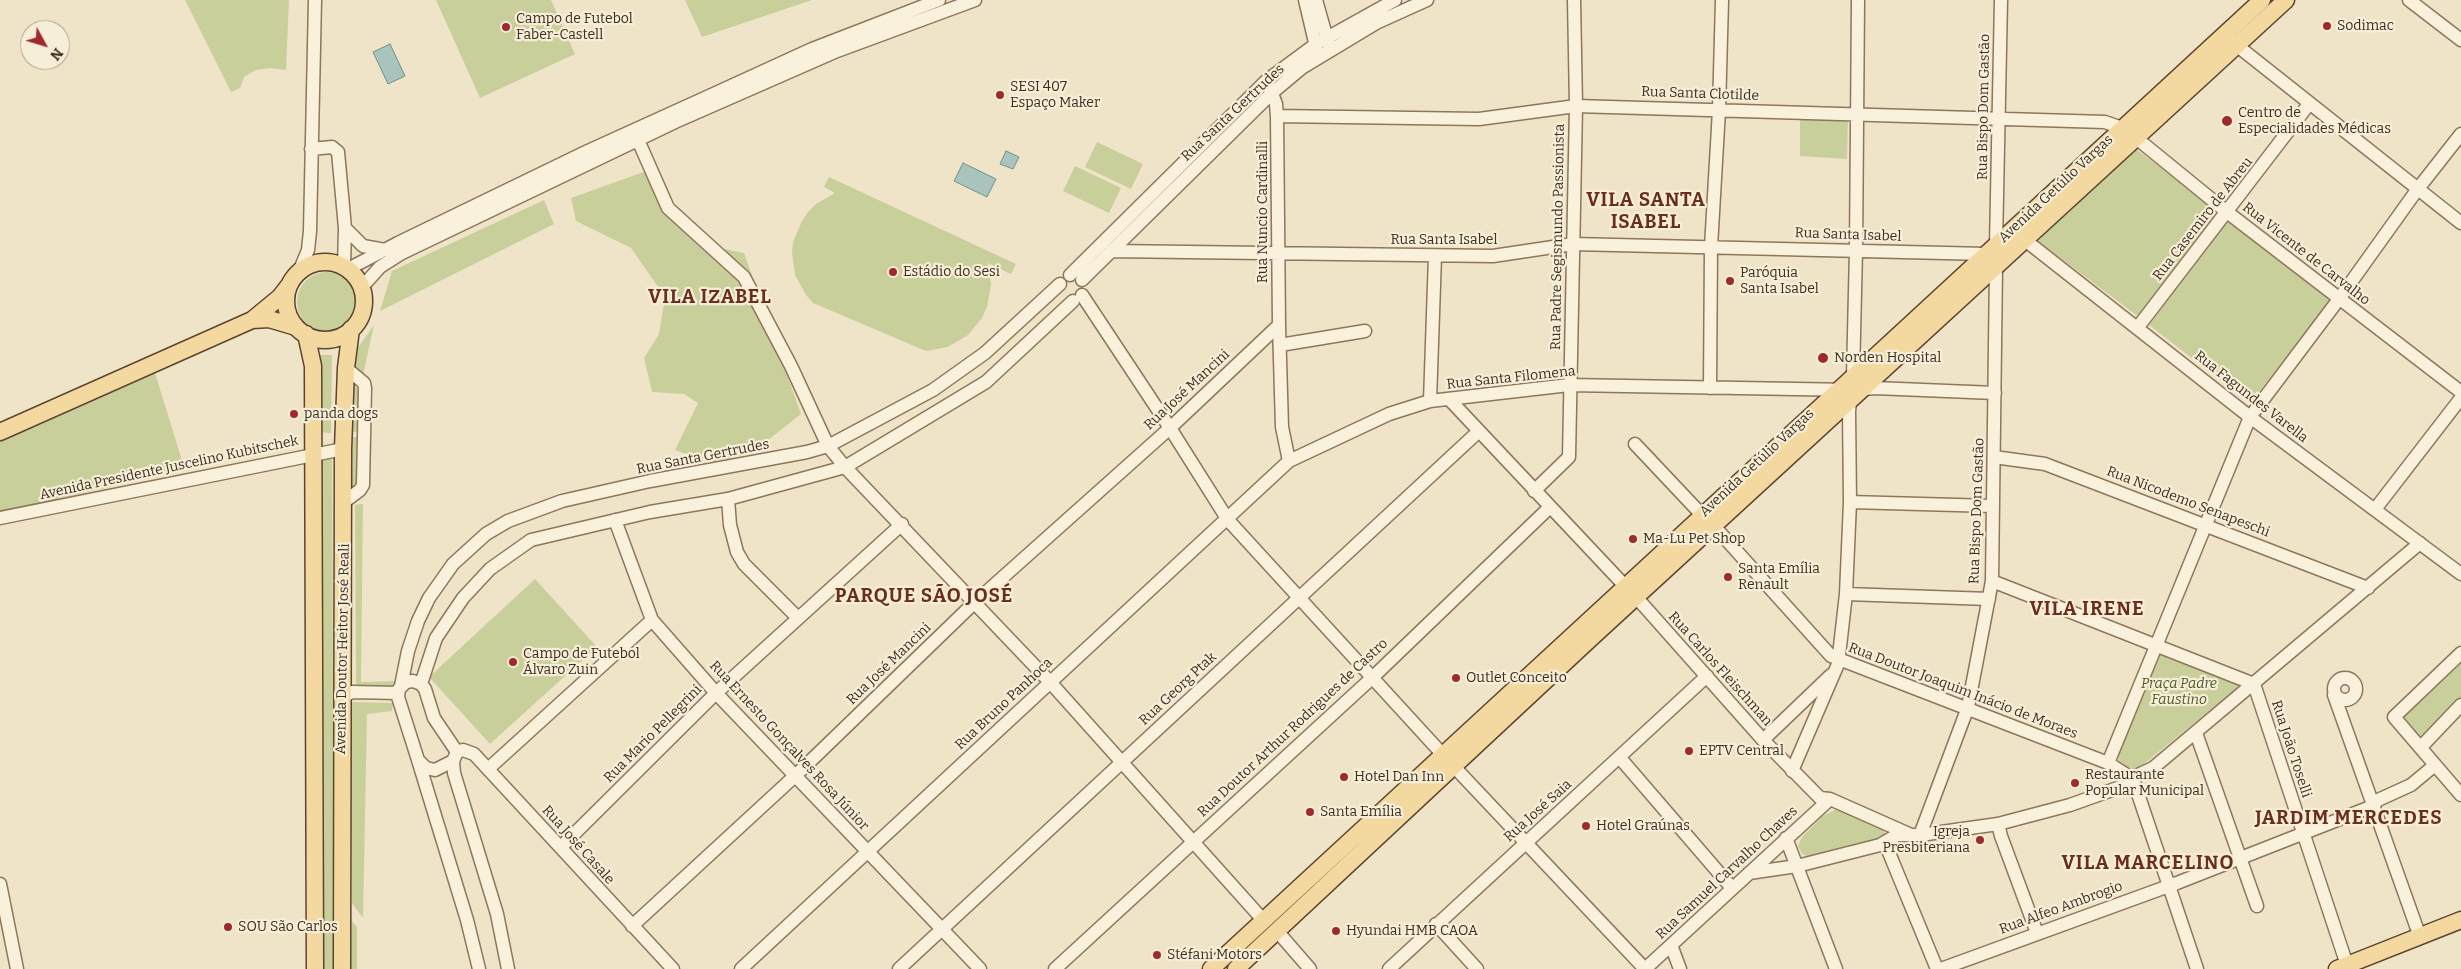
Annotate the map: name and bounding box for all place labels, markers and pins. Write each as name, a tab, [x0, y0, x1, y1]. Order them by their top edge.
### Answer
place label: Campo de Futebol Faber-Castell	[516, 11, 633, 44]
place label: Sodimac	[2337, 18, 2394, 34]
marker: Sodimac	[2321, 20, 2333, 32]
marker: Campo de Futebol Faber-Castell	[500, 21, 512, 33]
place label: SESI 407 Espaço Maker	[1010, 79, 1100, 111]
marker: SESI 407 Espaço Maker	[994, 89, 1006, 101]
place label: Centro de Especialidades Médicas	[2238, 105, 2391, 138]
marker: Centro de Especialidades Médicas	[2220, 114, 2234, 128]
place label: Estádio do Sesi	[903, 264, 1000, 280]
place label: Paróquia Santa Isabel	[1740, 265, 1819, 298]
marker: Estádio do Sesi	[887, 266, 899, 278]
marker: Paróquia Santa Isabel	[1724, 275, 1736, 287]
place label: Norden Hospital	[1834, 350, 1941, 366]
marker: Norden Hospital	[1816, 351, 1830, 365]
place label: panda dogs	[304, 406, 378, 422]
marker: panda dogs	[288, 408, 300, 420]
place label: Ma-Lu Pet Shop	[1643, 531, 1745, 547]
marker: Ma-Lu Pet Shop	[1627, 533, 1639, 545]
place label: Santa Emília Renault	[1738, 561, 1820, 594]
marker: Santa Emília Renault	[1722, 571, 1734, 583]
place label: Campo de Futebol Álvaro Zuin	[523, 646, 640, 679]
marker: Campo de Futebol Álvaro Zuin	[507, 656, 519, 668]
place label: Outlet Conceito	[1466, 670, 1567, 686]
marker: Outlet Conceito	[1450, 672, 1462, 684]
place label: EPTV Central	[1699, 743, 1784, 759]
marker: EPTV Central	[1683, 745, 1695, 757]
place label: Restaurante Popular Municipal	[2085, 767, 2204, 800]
place label: Hotel Dan Inn	[1354, 769, 1444, 785]
marker: Hotel Dan Inn	[1338, 771, 1350, 783]
marker: Restaurante Popular Municipal	[2069, 777, 2081, 789]
place label: Santa Emília	[1320, 804, 1402, 820]
marker: Santa Emília	[1304, 806, 1316, 818]
place label: Hotel Graúnas	[1596, 818, 1690, 834]
marker: Hotel Graúnas	[1580, 820, 1592, 832]
place label: Igreja Presbiteriana	[1883, 824, 1970, 856]
marker: Igreja Presbiteriana	[1974, 834, 1986, 846]
place label: SOU São Carlos	[238, 919, 338, 935]
marker: SOU São Carlos	[222, 921, 234, 933]
place label: Hyundai HMB CAOA	[1346, 923, 1478, 939]
marker: Hyundai HMB CAOA	[1330, 925, 1342, 937]
place label: Stéfani Motors	[1167, 947, 1262, 963]
marker: Stéfani Motors	[1151, 949, 1163, 961]

